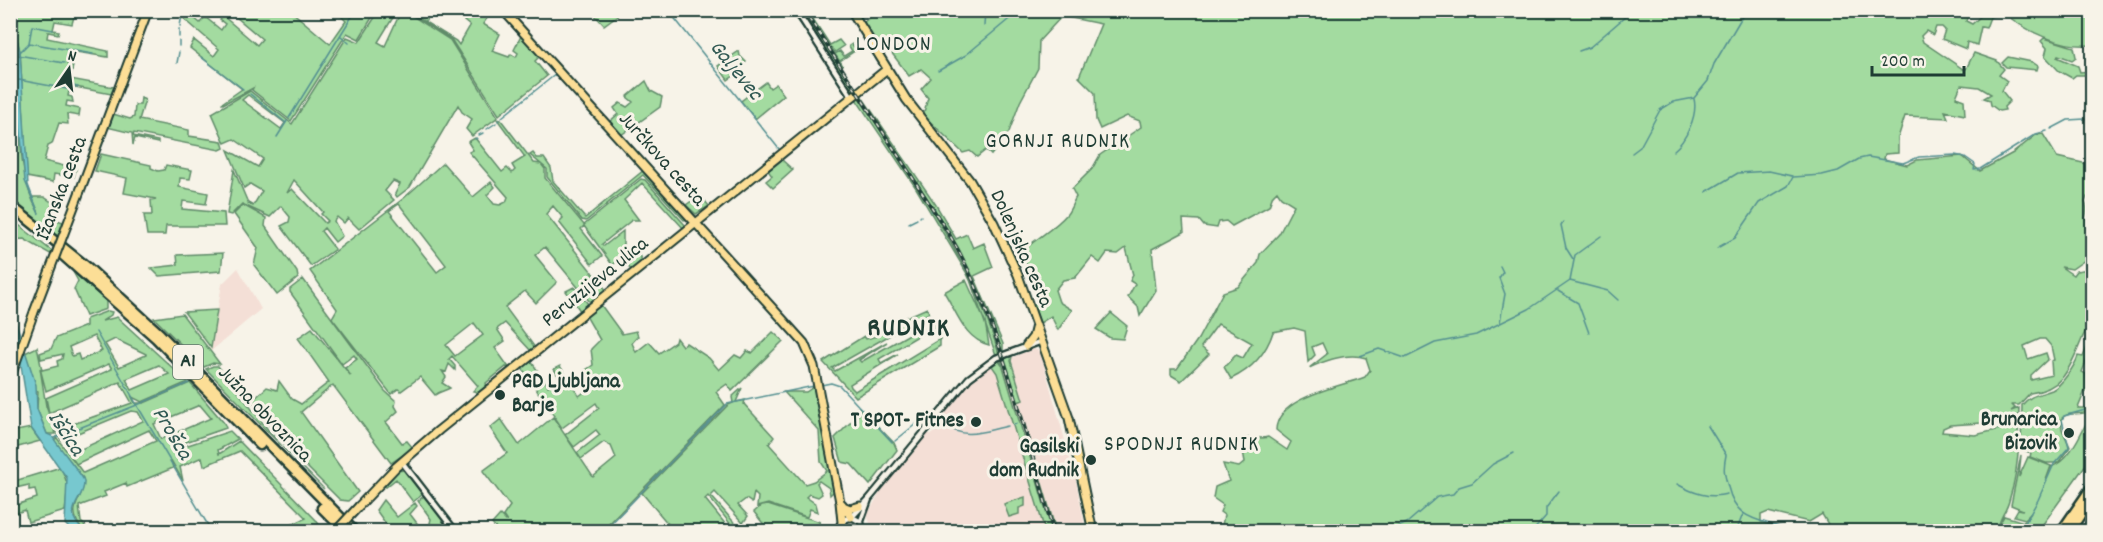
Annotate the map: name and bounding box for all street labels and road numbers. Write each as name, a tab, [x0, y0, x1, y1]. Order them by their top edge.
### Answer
street label: Jurčkova cesta	[610, 106, 713, 215]
street label: Ižanska cesta	[29, 131, 97, 246]
street label: Dolenjska cesta	[981, 185, 1060, 314]
street label: Peruzzijeva ulica	[536, 230, 657, 335]
road number: A1	[173, 345, 203, 379]
street label: Južna obvoznica	[210, 360, 319, 471]

